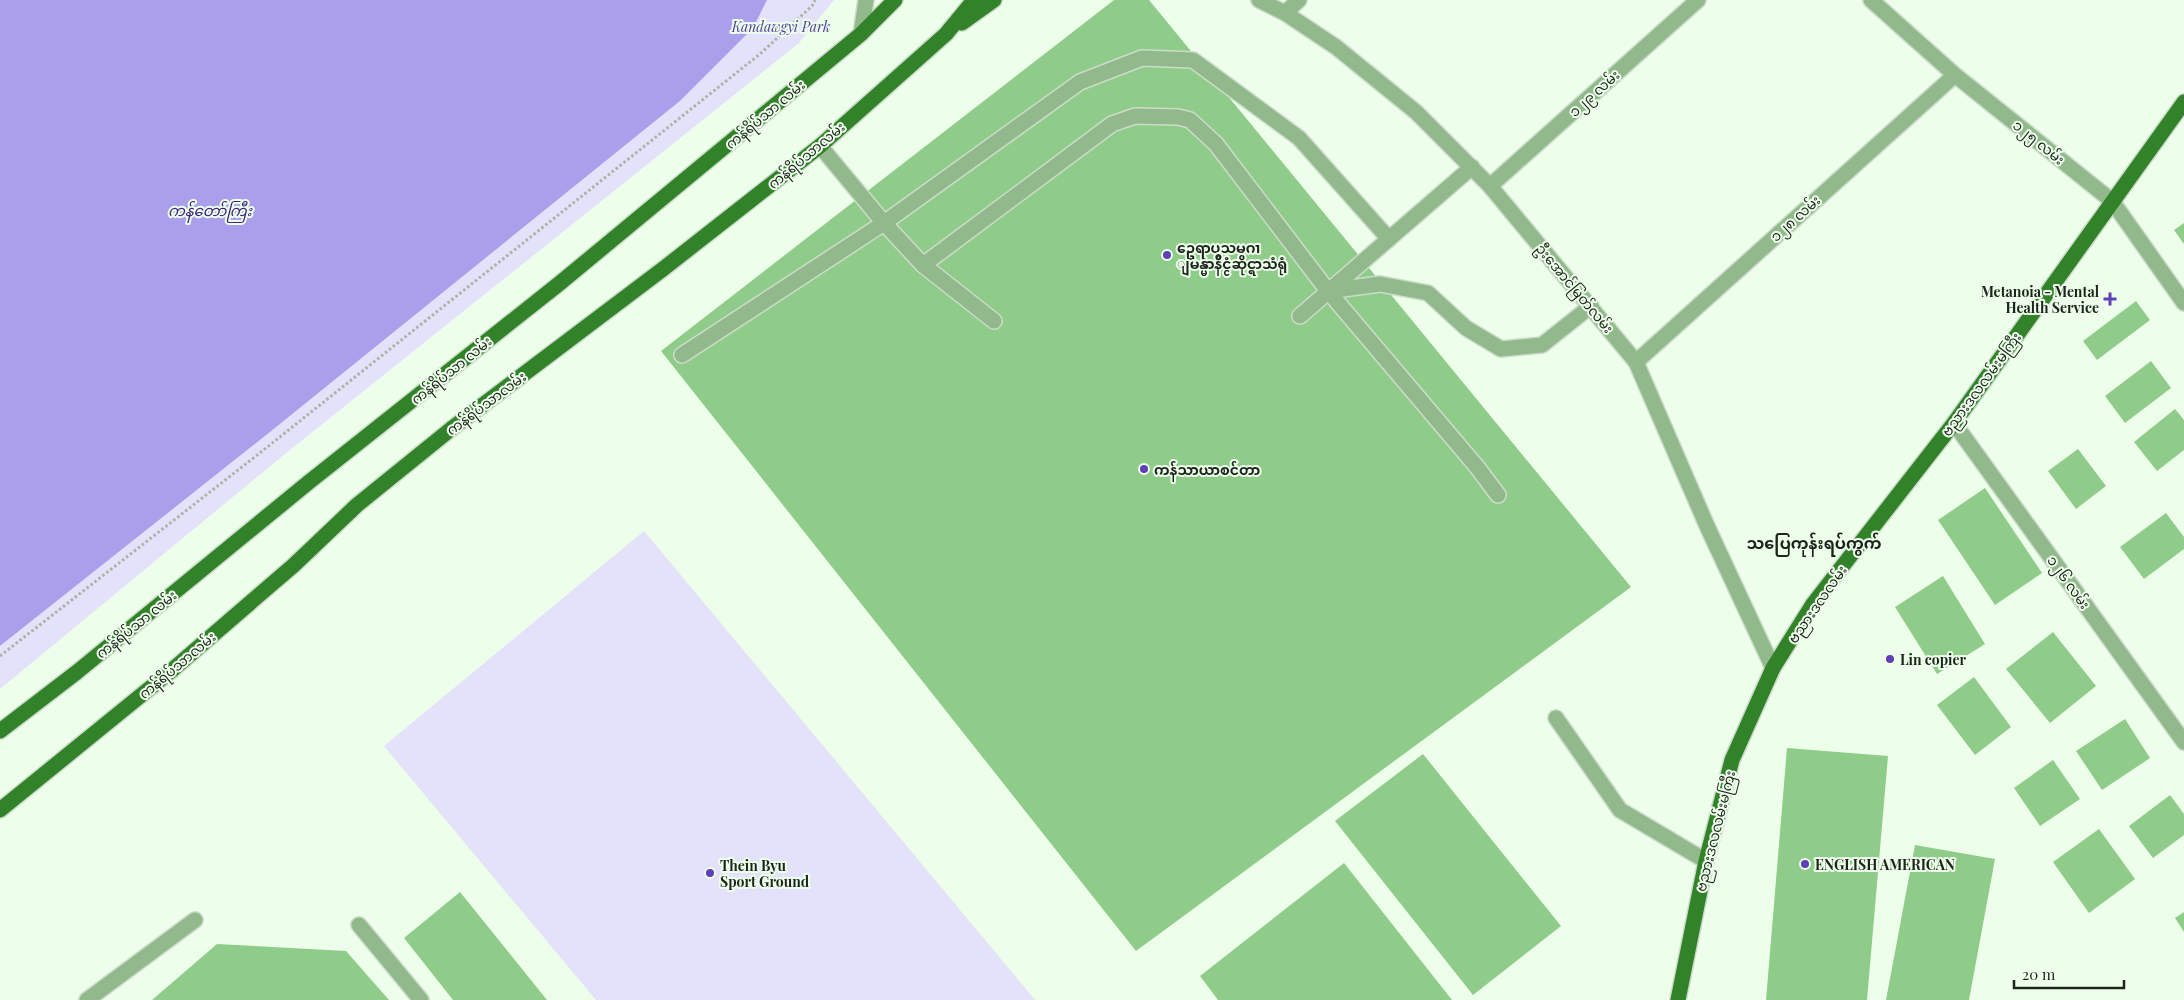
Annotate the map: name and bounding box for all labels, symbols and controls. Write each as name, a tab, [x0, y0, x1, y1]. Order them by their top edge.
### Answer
park label: Kandawgyi Park	[731, 17, 830, 36]
street label: ၁၂၉ လမ်း	[1565, 65, 1625, 123]
street label: ကန်ရိပ်သာ လမ်း	[721, 75, 811, 155]
street label: ၁၂၅ လမ်း	[2007, 115, 2069, 171]
street label: ကန်ရိပ်သာလမ်း	[763, 117, 850, 195]
street label: ၁၂၈ လမ်း	[1766, 191, 1826, 248]
water label: ကန်တော်ကြီး	[168, 200, 253, 223]
place label: ဥေရာပသမဂၢ ျမန္မာနိဳင္ငံဆိုင္ရာသံရုံ	[1177, 238, 1287, 276]
street label: ဦးအောင်မြတ်လမ်း	[1530, 239, 1618, 339]
marker: ဥေရာပသမဂၢ ျမန္မာနိဳင္ငံဆိုင္ရာသံရုံ	[1161, 249, 1173, 261]
place label: Metanoia - Mental Health Service	[1981, 282, 2100, 317]
marker: Metanoia - Mental Health Service	[2103, 292, 2117, 306]
street label: ဗညားဒလလမ်းမကြီး	[1937, 328, 2028, 442]
street label: ကန်ရိပ်သာ လမ်း	[407, 332, 497, 411]
street label: ကန်ရိပ်သာလမ်း	[442, 367, 531, 442]
place label: ကန်သာယာစင်တာ	[1154, 460, 1261, 482]
marker: ကန်သာယာစင်တာ	[1138, 463, 1150, 475]
district label: သပြေကုန်းရပ်ကွက်	[1746, 532, 1882, 557]
street label: ၁၂၆ လမ်း	[2041, 551, 2095, 614]
street label: ဗညားဒလလမ်း	[1783, 561, 1853, 648]
street label: ကန်ရိပ်သာ လမ်း	[92, 586, 182, 665]
street label: ကန်ရိပ်သာလမ်း	[134, 627, 221, 705]
place label: Lin copier	[1900, 650, 1966, 669]
marker: Lin copier	[1884, 653, 1896, 665]
street label: ဗညားဒလလမ်းမကြီး	[1691, 768, 1742, 894]
place label: ENGLISH AMERICAN	[1815, 855, 1955, 874]
place label: Thein Byu Sport Ground	[720, 856, 810, 891]
marker: ENGLISH AMERICAN	[1799, 858, 1811, 870]
marker: Thein Byu Sport Ground	[704, 867, 716, 879]
scale bar	[2014, 958, 2124, 990]
text: 20 m	[2022, 964, 2056, 984]

